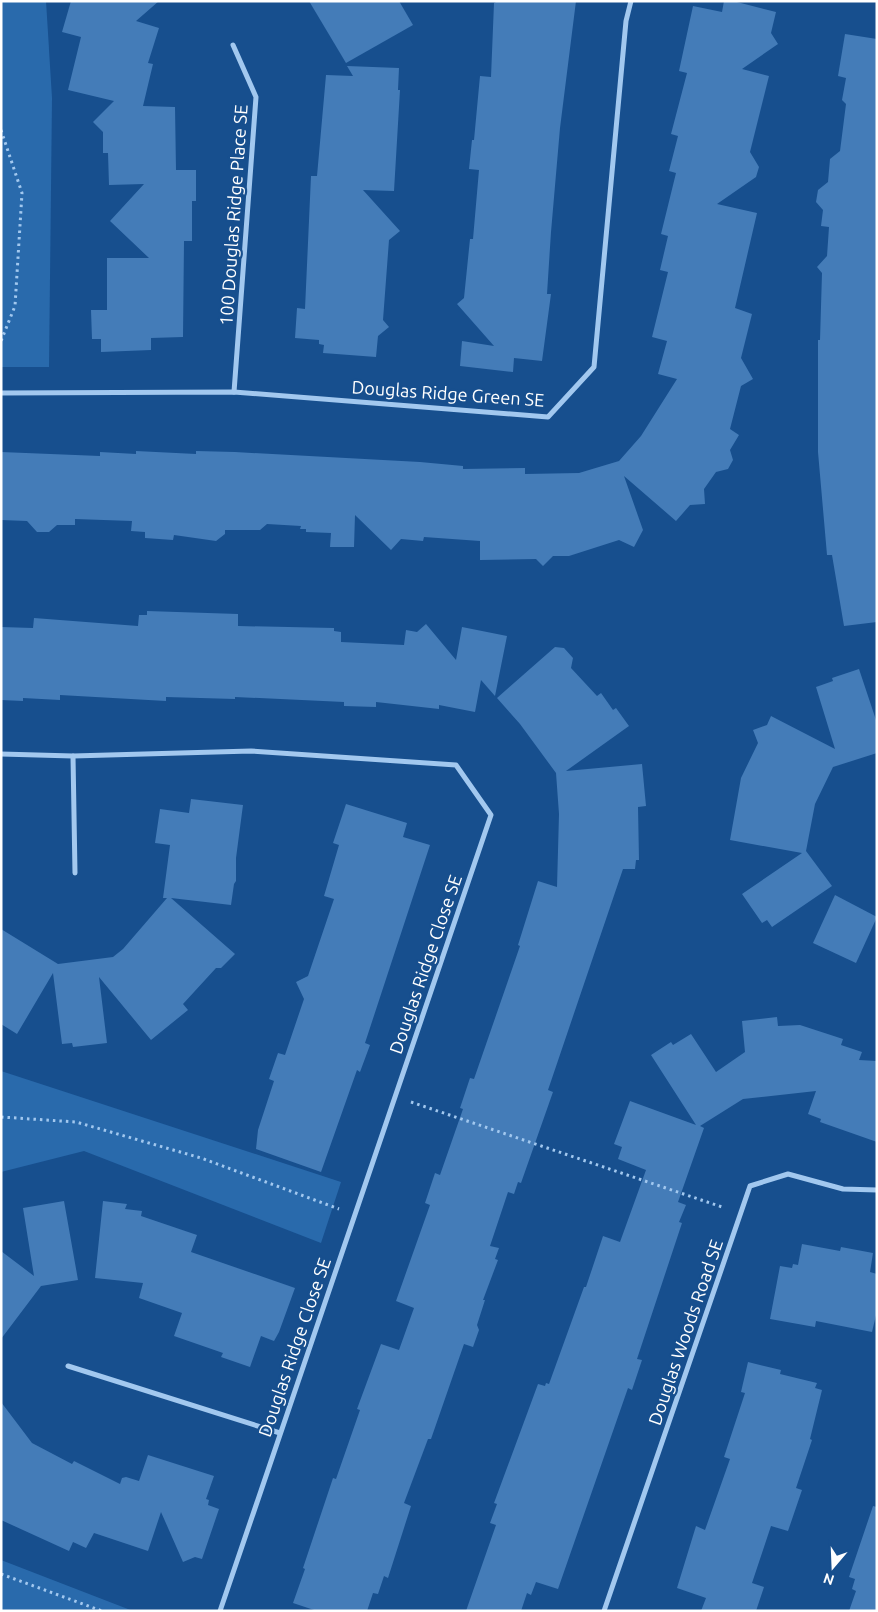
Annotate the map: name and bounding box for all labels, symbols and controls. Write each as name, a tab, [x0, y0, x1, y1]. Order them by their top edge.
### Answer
street label: 100 Douglas Ridge Place SE	[215, 104, 251, 326]
street label: Douglas Ridge Green SE	[351, 376, 545, 410]
street label: Douglas Ridge Close SE	[385, 872, 465, 1056]
street label: Douglas Woods Road SE	[644, 1237, 726, 1427]
street label: Douglas Ridge Close SE	[254, 1255, 334, 1439]
north arrow	[808, 1542, 858, 1592]
text: N	[821, 1570, 836, 1589]

